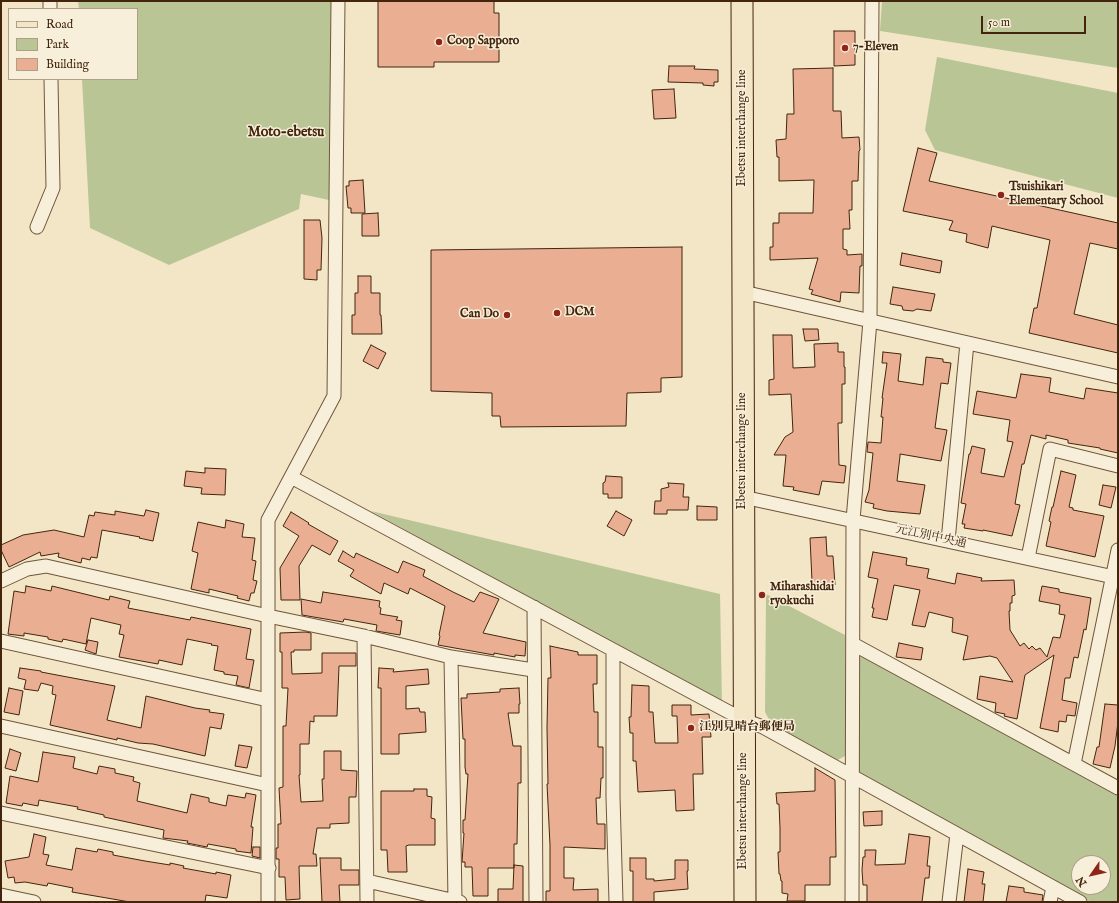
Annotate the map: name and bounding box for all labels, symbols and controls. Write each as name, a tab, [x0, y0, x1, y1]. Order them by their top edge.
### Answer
legend	[8, 8, 138, 80]
scale bar	[983, 8, 1088, 34]
text: 50 m	[988, 15, 1010, 30]
text: Road	[46, 17, 73, 32]
place label: Coop Sapporo	[447, 35, 519, 49]
text: Park	[46, 37, 69, 52]
marker: Coop Sapporo	[434, 37, 444, 47]
place label: 7-Eleven	[853, 41, 898, 55]
marker: 7-Eleven	[840, 43, 850, 53]
text: Building	[46, 57, 89, 72]
street label: Ebetsu interchange line	[736, 69, 750, 187]
district label: Moto-ebetsu	[248, 125, 324, 141]
place label: Tsuishikari Elementary School	[1009, 181, 1103, 209]
marker: Tsuishikari Elementary School	[996, 190, 1006, 200]
place label: DCM	[565, 306, 594, 320]
place label: Can Do	[460, 308, 499, 322]
marker: DCM	[552, 308, 562, 318]
marker: Can Do	[502, 310, 512, 320]
street label: Ebetsu interchange line	[736, 392, 750, 510]
street label: 元江別中央通	[894, 522, 968, 552]
place label: Miharashidai ryokuchi	[770, 581, 834, 609]
marker: Miharashidai ryokuchi	[757, 590, 767, 600]
place label: 江別見晴台郵便局	[699, 721, 795, 735]
marker: 江別見晴台郵便局	[686, 723, 696, 733]
street label: Ebetsu interchange line	[737, 752, 751, 870]
north arrow	[1071, 855, 1111, 895]
text: N	[1073, 873, 1090, 889]

